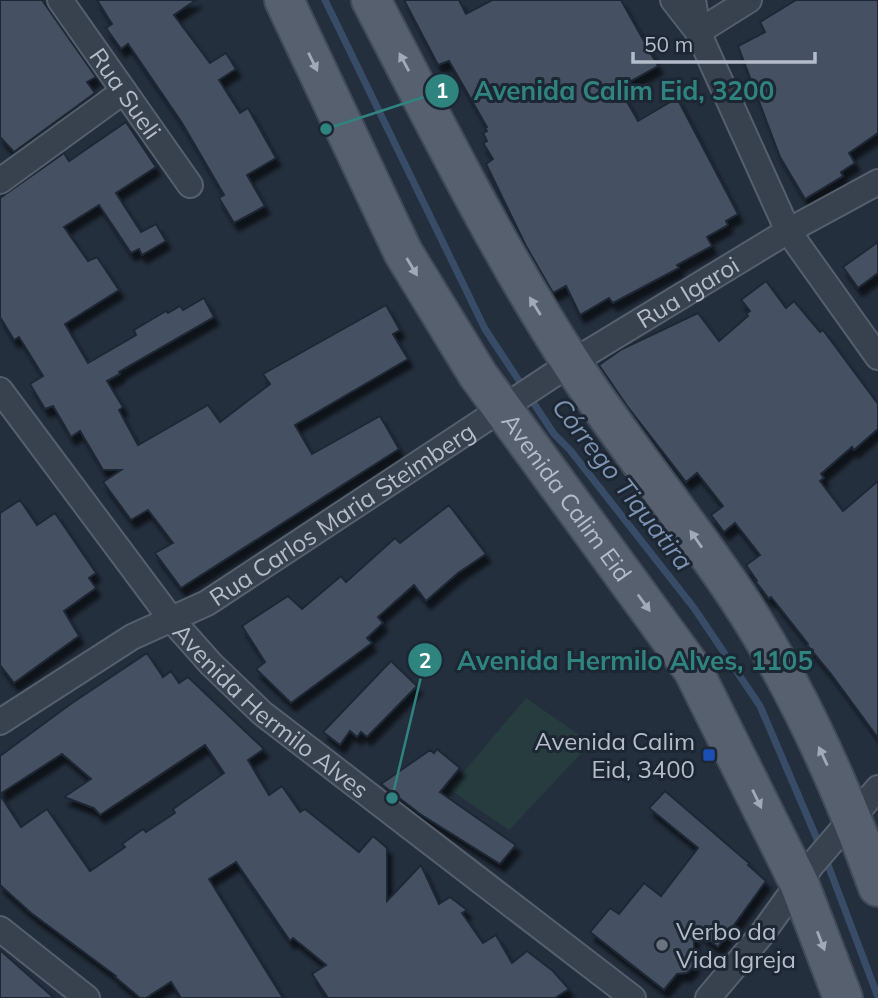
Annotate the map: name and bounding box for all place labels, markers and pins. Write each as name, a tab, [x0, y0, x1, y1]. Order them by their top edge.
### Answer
callout: Avenida Calim Eid, 3200	[425, 67, 788, 114]
callout: Avenida Hermilo Alves, 1105	[408, 637, 827, 684]
place label: Avenida Calim Eid, 3400	[535, 726, 695, 784]
marker: Avenida Calim Eid, 3400	[701, 747, 717, 763]
place label: Verbo da Vida Igreja	[676, 916, 796, 974]
marker: Verbo da Vida Igreja	[654, 937, 670, 953]

